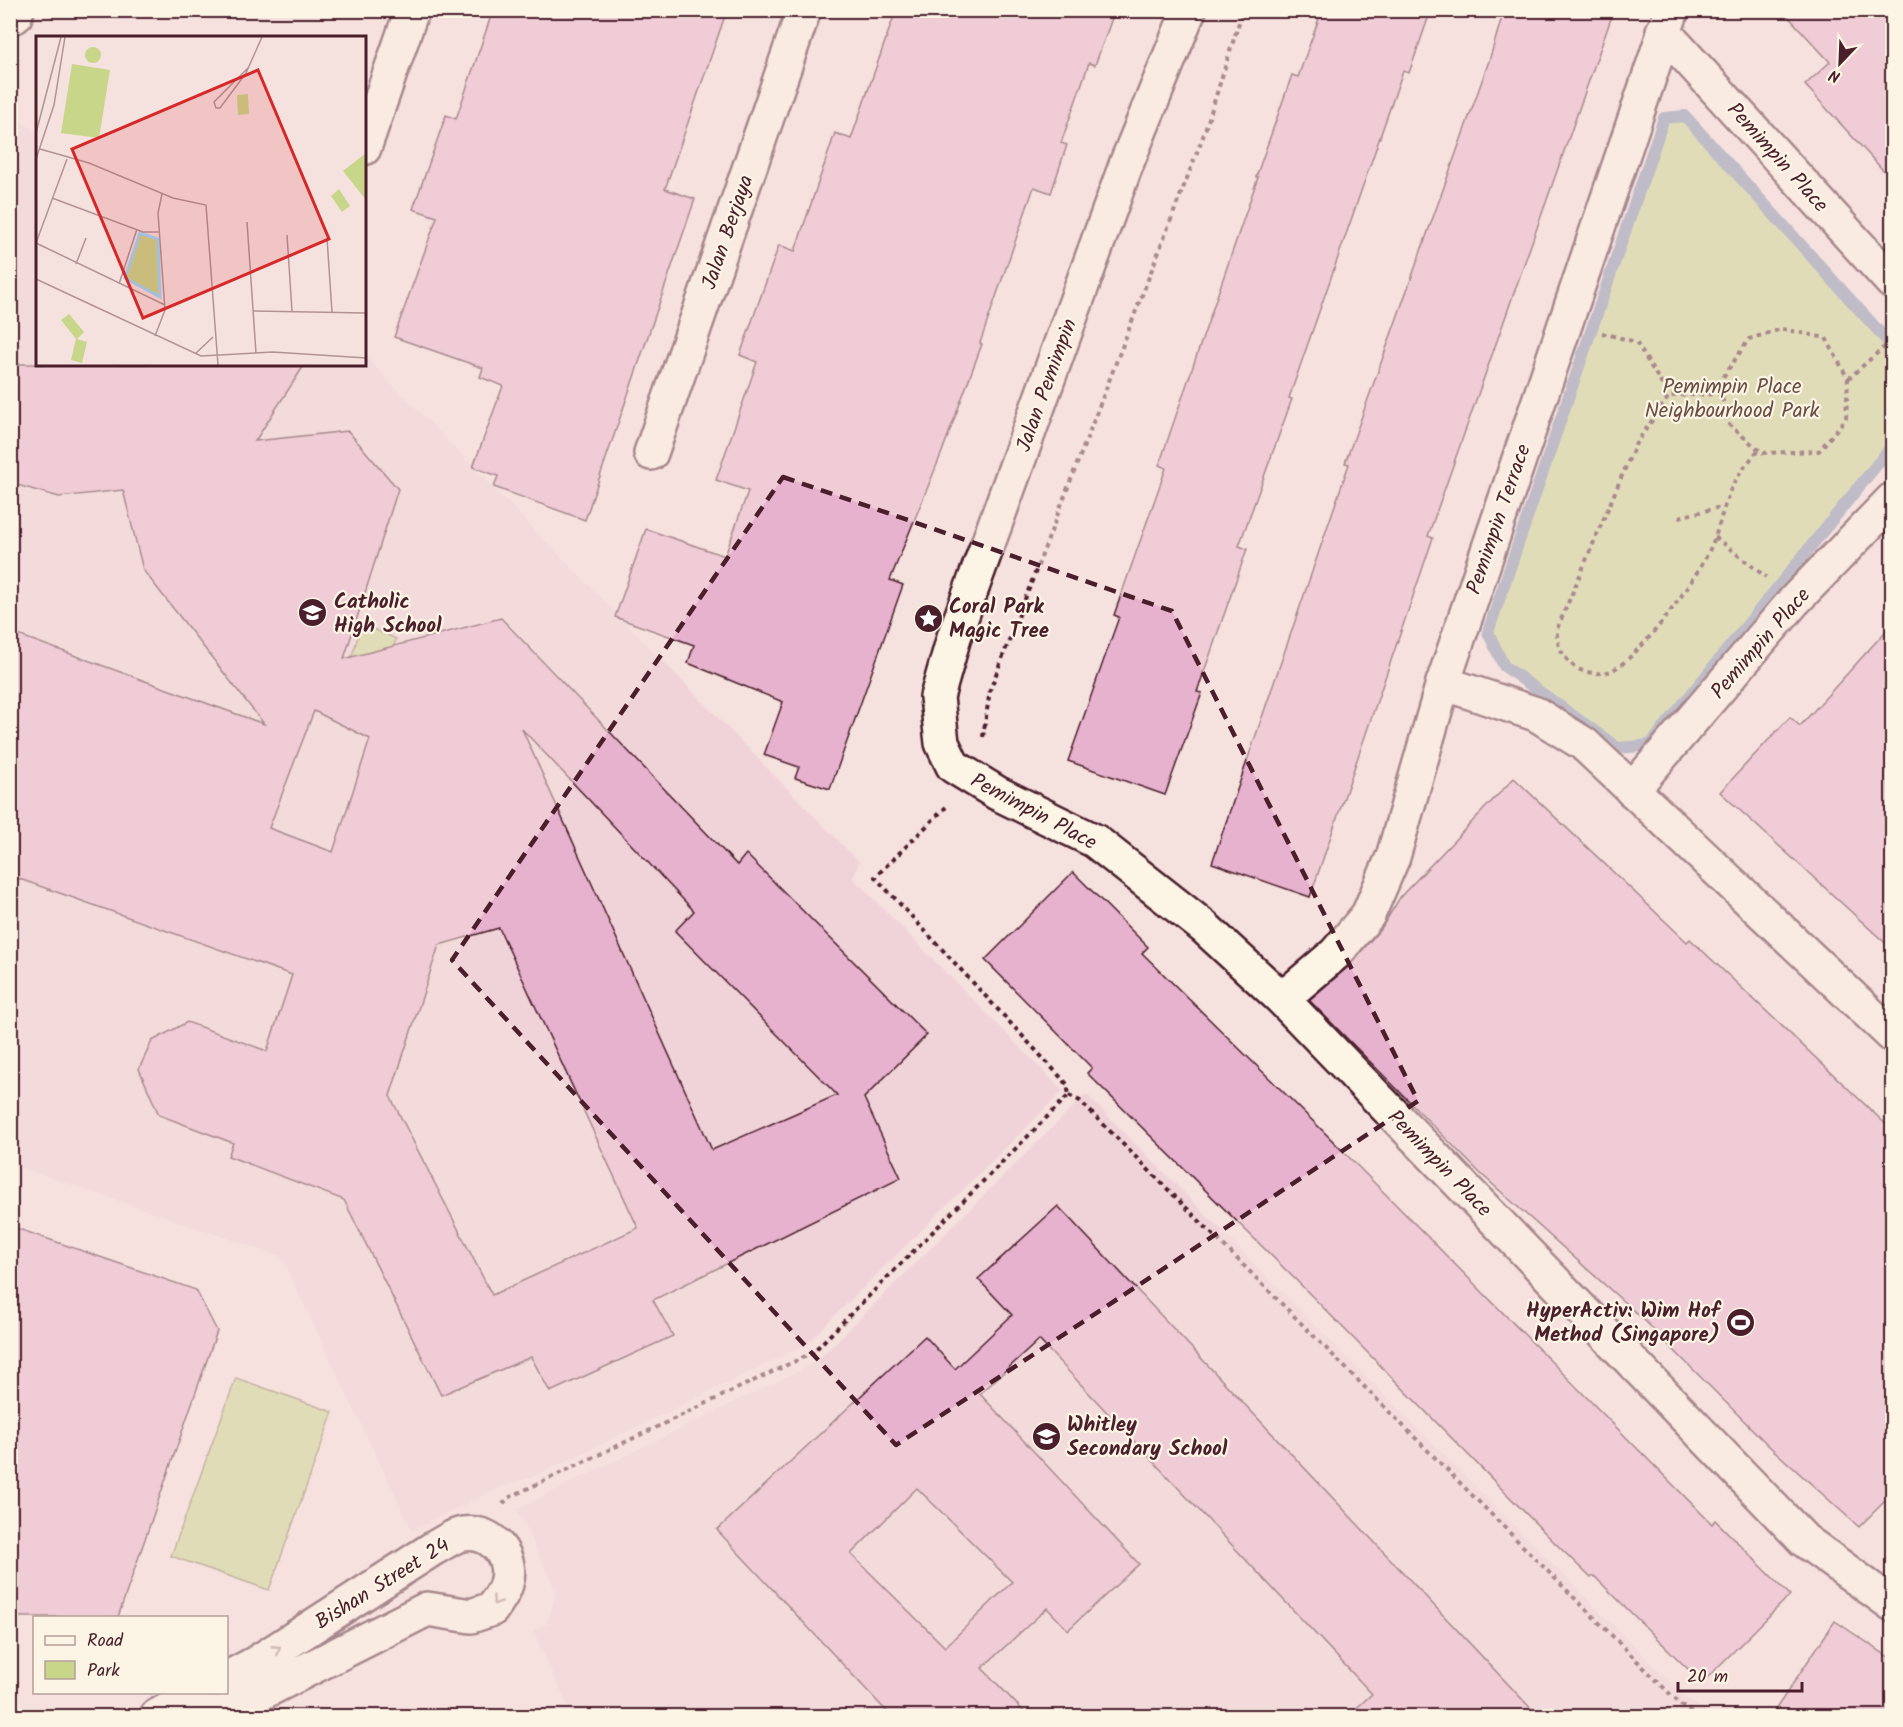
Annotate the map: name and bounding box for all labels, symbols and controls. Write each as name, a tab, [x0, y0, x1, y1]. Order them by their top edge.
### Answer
north arrow	[1810, 33, 1870, 93]
inset map	[36, 36, 366, 366]
text: N	[1825, 62, 1844, 89]
street label: Pemimpin Place	[1718, 95, 1836, 221]
street label: Jalan Berjaya	[693, 171, 763, 294]
street label: Jalan Pemimpin	[1008, 314, 1087, 457]
park label: Pemimpin Place Neighbourhood Park	[1645, 371, 1820, 428]
street label: Pemimpin Terrace	[1458, 439, 1541, 599]
street label: Pemimpin Place	[1703, 580, 1820, 707]
place label: Catholic High School	[334, 586, 442, 643]
place label: Coral Park Magic Tree	[949, 591, 1049, 648]
school or university icon: Catholic High School	[297, 597, 329, 629]
place icon: Coral Park Magic Tree	[912, 602, 944, 634]
street label: Pemimpin Place	[964, 765, 1103, 860]
street label: Pemimpin Place	[1379, 1103, 1499, 1226]
place label: HyperActiv: Wim Hof Method (Singapore)	[1526, 1295, 1722, 1352]
sports icon: HyperActiv: Wim Hof Method (Singapore)	[1725, 1306, 1757, 1338]
place label: Whitley Secondary School	[1067, 1409, 1228, 1466]
school or university icon: Whitley Secondary School	[1030, 1420, 1062, 1452]
street label: Bishan Street 24	[309, 1530, 457, 1639]
one-way arrow	[492, 1594, 503, 1605]
legend	[33, 1616, 228, 1694]
text: Road	[87, 1627, 124, 1656]
one-way arrow	[271, 1645, 281, 1657]
scale bar	[1678, 1655, 1802, 1693]
text: Park	[87, 1657, 120, 1686]
text: 20 m	[1687, 1663, 1728, 1692]

